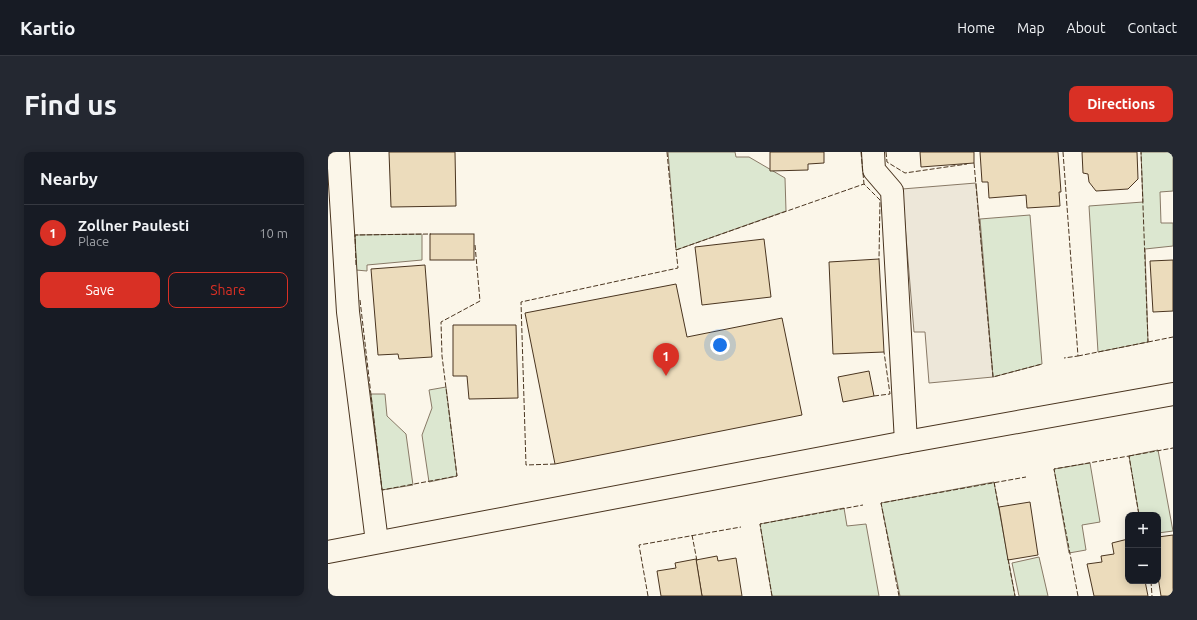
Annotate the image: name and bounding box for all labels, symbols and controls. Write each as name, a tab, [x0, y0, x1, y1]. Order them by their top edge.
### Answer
text: Kartio	[20, 17, 76, 39]
text: Home	[957, 20, 995, 36]
text: Map	[1017, 20, 1045, 36]
text: About	[1067, 20, 1106, 36]
text: Contact	[1128, 20, 1177, 36]
button: Directions	[1069, 86, 1173, 122]
text: Find us	[24, 89, 117, 120]
text: Nearby	[40, 169, 98, 188]
text: Zollner Paulesti	[78, 217, 189, 234]
text: 1	[49, 226, 57, 240]
text: 10 m	[259, 226, 288, 240]
text: Place	[78, 234, 109, 248]
button: Save	[40, 272, 160, 308]
button: Share	[168, 272, 288, 308]
your location	[710, 335, 730, 355]
pin: 1	[653, 343, 679, 376]
map controls	[1125, 512, 1161, 584]
button: +	[1125, 512, 1161, 548]
button: −	[1125, 548, 1161, 584]

